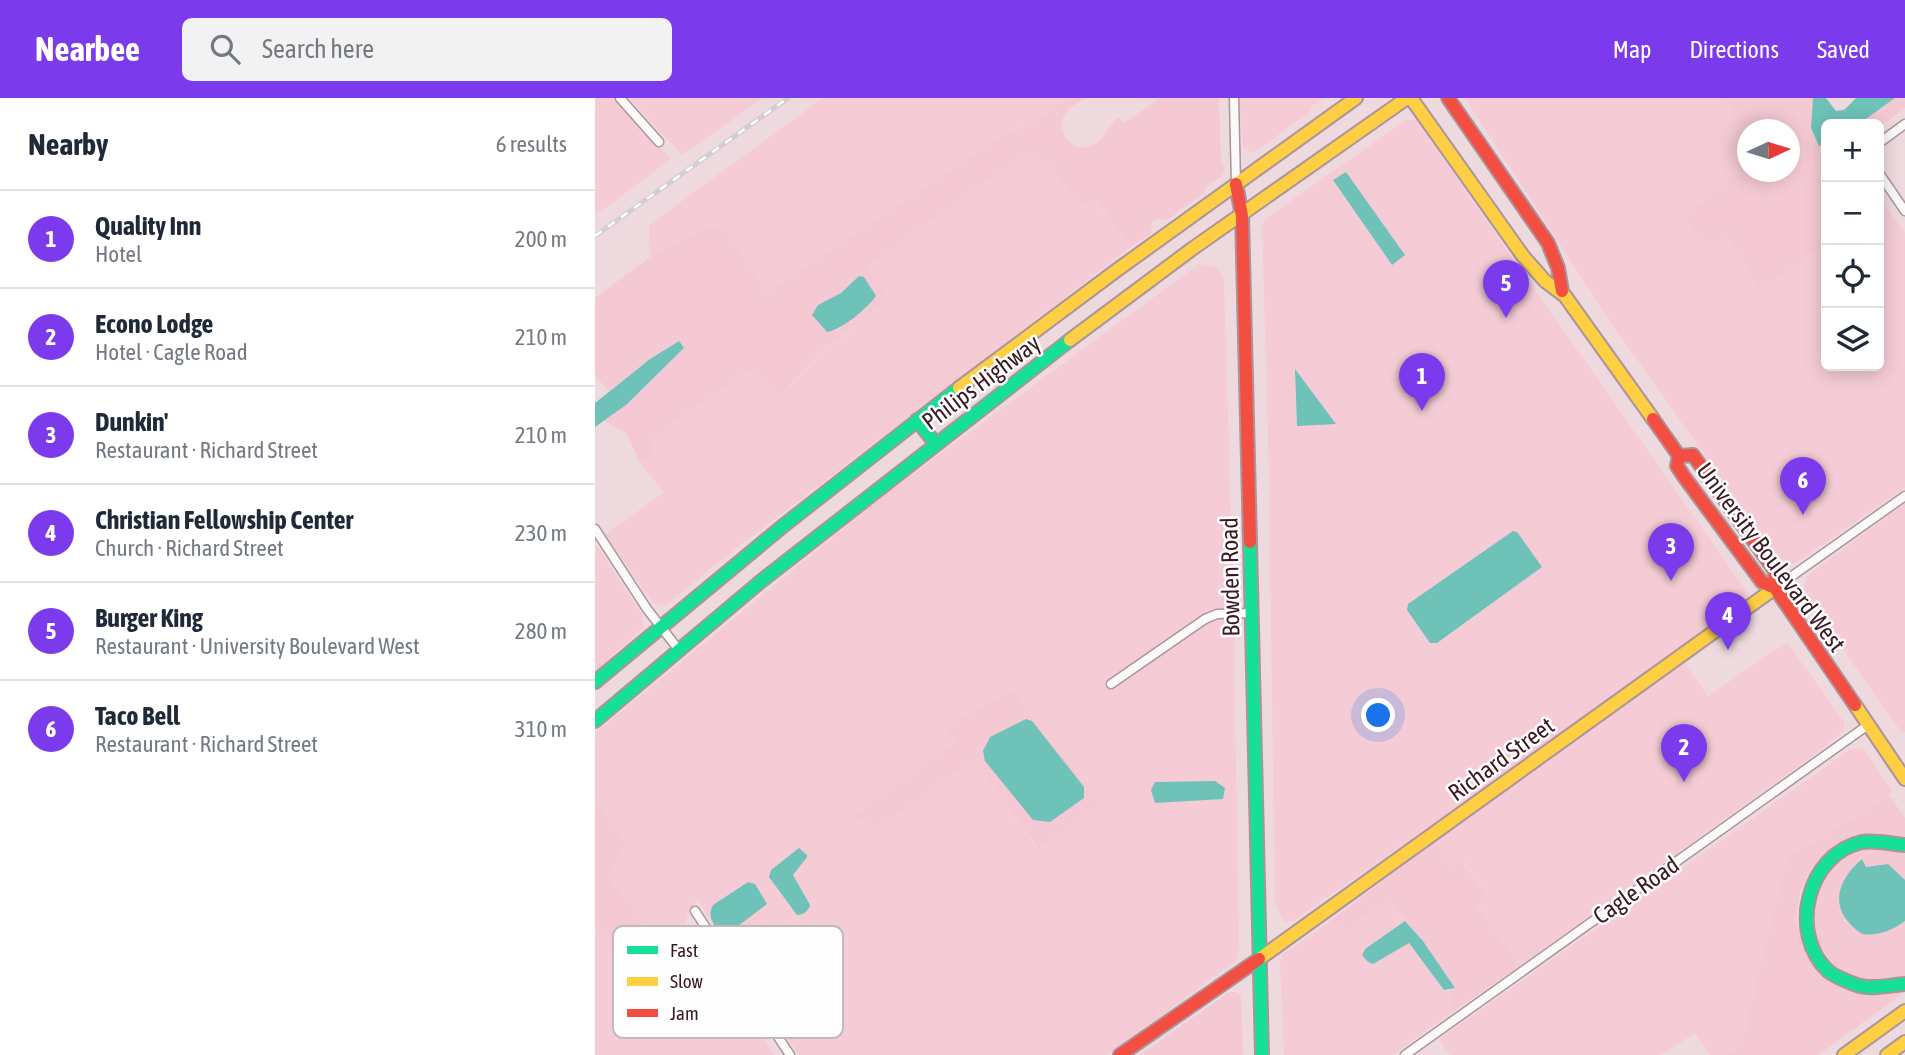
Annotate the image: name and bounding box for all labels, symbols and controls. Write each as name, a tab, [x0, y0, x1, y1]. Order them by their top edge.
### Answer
search box	[182, 18, 672, 81]
text: Nearbee	[35, 30, 140, 68]
icon: search	[206, 30, 244, 68]
text: Search here	[262, 34, 374, 64]
text: Map	[1613, 36, 1651, 63]
text: Directions	[1689, 36, 1779, 63]
text: Saved	[1817, 36, 1870, 63]
north arrow	[1737, 119, 1800, 182]
map controls	[1821, 119, 1884, 371]
button: +	[1821, 119, 1884, 182]
text: Nearby	[28, 127, 108, 161]
text: 6 results	[496, 131, 567, 157]
button: −	[1821, 182, 1884, 245]
text: Quality Inn	[95, 211, 201, 241]
text: 1	[46, 226, 56, 252]
text: 200 m	[515, 226, 567, 252]
text: Hotel	[95, 241, 142, 267]
button: locate	[1821, 245, 1884, 308]
pin: 5	[1483, 260, 1529, 318]
button: layers	[1821, 308, 1884, 371]
text: Econo Lodge	[95, 309, 213, 339]
text: 2	[46, 324, 56, 350]
text: 210 m	[515, 324, 567, 350]
street label: Philips Highway	[917, 329, 1045, 435]
text: Hotel · Cagle Road	[95, 339, 248, 365]
pin: 1	[1399, 353, 1445, 411]
text: Dunkin'	[95, 407, 168, 437]
text: 3	[46, 422, 56, 448]
text: 210 m	[515, 422, 567, 448]
text: Restaurant · Richard Street	[95, 437, 318, 463]
street label: University Boulevard West	[1691, 457, 1851, 657]
pin: 6	[1780, 457, 1826, 515]
text: Christian Fellowship Center	[95, 505, 353, 535]
street label: Bowden Road	[1215, 517, 1245, 637]
text: 4	[46, 520, 56, 546]
text: 230 m	[515, 520, 567, 546]
pin: 3	[1648, 523, 1694, 581]
text: Church · Richard Street	[95, 535, 284, 561]
pin: 4	[1705, 592, 1751, 650]
text: Burger King	[95, 603, 203, 633]
text: 5	[46, 618, 56, 644]
text: 280 m	[515, 618, 567, 644]
text: Restaurant · University Boulevard West	[95, 633, 420, 659]
your location	[1361, 698, 1395, 732]
text: Taco Bell	[95, 701, 180, 731]
street label: Richard Street	[1443, 712, 1559, 806]
text: 6	[46, 716, 56, 742]
text: 310 m	[515, 716, 567, 742]
pin: 2	[1661, 724, 1707, 782]
text: Restaurant · Richard Street	[95, 731, 318, 757]
street label: Cagle Road	[1588, 851, 1684, 929]
legend	[613, 926, 843, 1038]
text: Fast	[670, 939, 698, 961]
text: Slow	[670, 970, 704, 992]
text: Jam	[670, 1002, 699, 1024]

